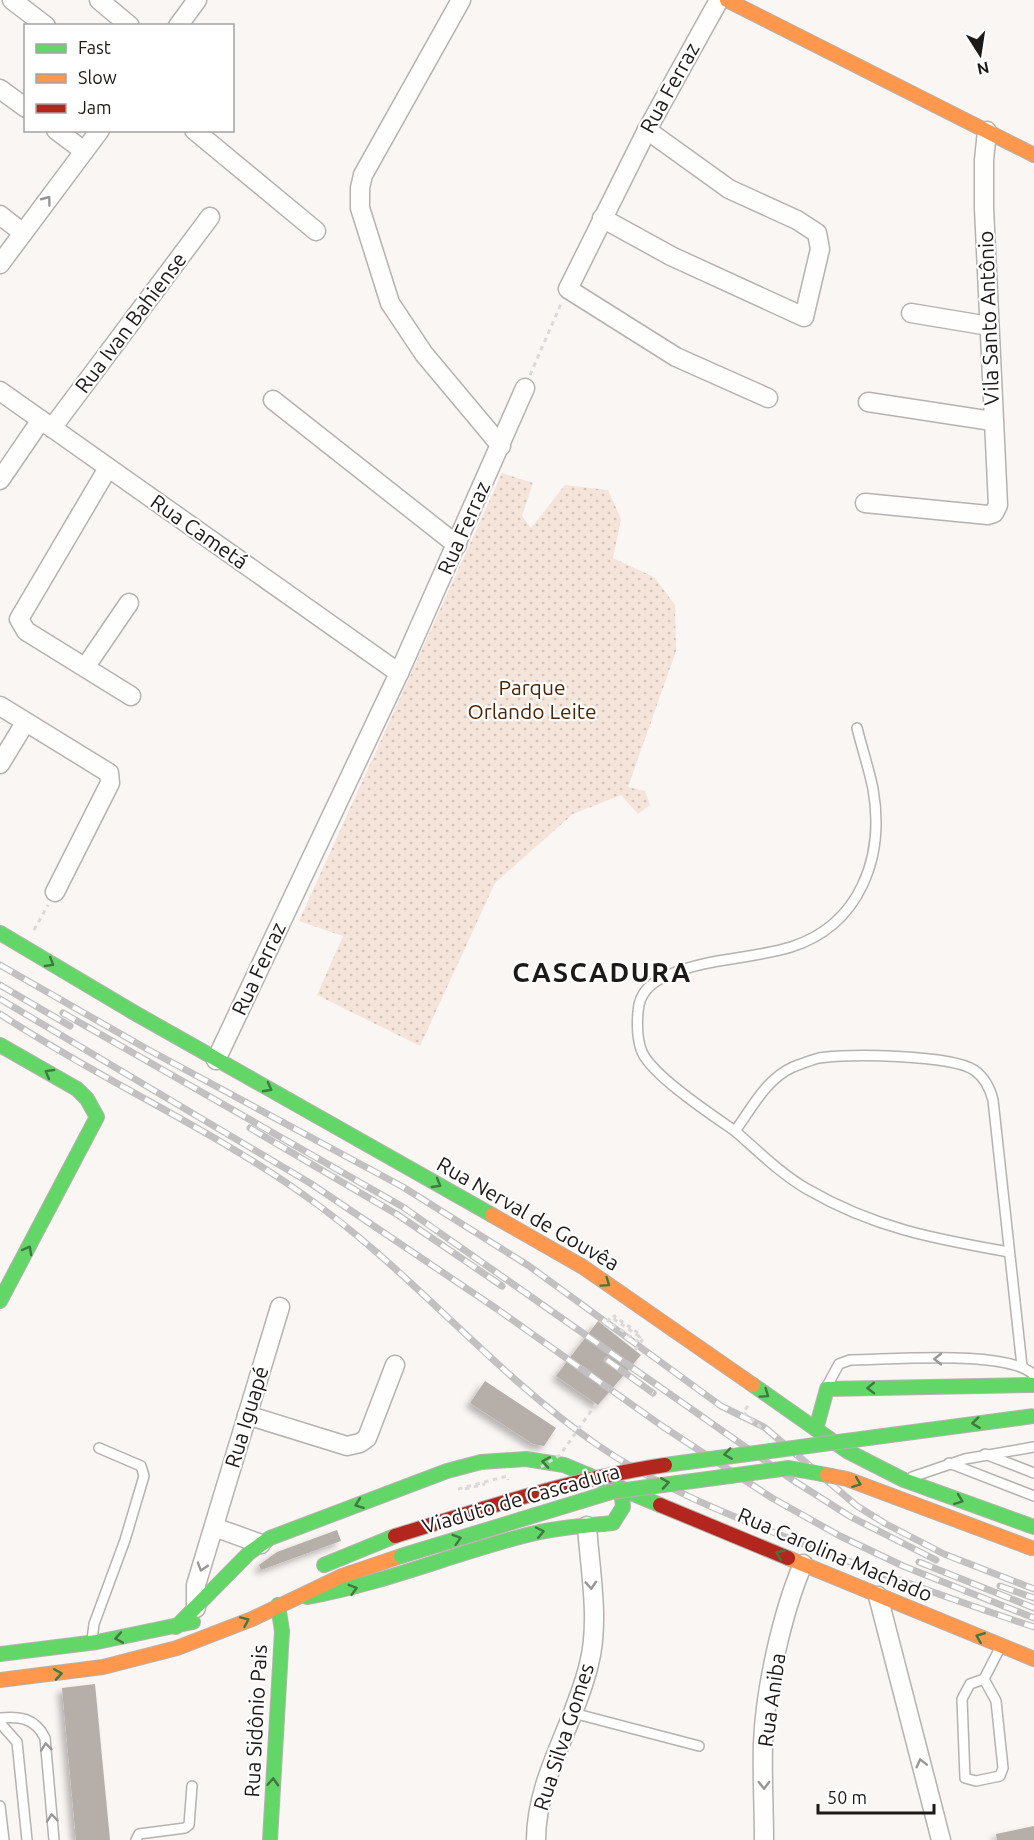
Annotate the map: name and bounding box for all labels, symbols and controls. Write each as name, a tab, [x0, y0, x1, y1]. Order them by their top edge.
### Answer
legend	[24, 24, 234, 132]
north arrow	[950, 24, 1010, 84]
text: Fast	[78, 37, 111, 57]
street label: Rua Ferraz	[634, 38, 704, 137]
text: N	[975, 59, 991, 79]
text: Slow	[78, 67, 117, 87]
text: Jam	[78, 97, 112, 117]
one-way arrow	[40, 196, 51, 207]
street label: Vila Santo Antônio	[973, 230, 1003, 406]
street label: Rua Ivan Bahiense	[70, 248, 191, 397]
street label: Rua Ferraz	[432, 477, 494, 578]
street label: Rua Cametá	[146, 489, 253, 573]
park label: Parque Orlando Leite	[467, 675, 597, 723]
street label: Rua Ferraz	[226, 918, 290, 1019]
one-way arrow	[44, 956, 54, 967]
district label: CASCADURA	[512, 957, 692, 987]
one-way arrow	[45, 1069, 56, 1081]
one-way arrow	[262, 1081, 272, 1092]
street label: Rua Nerval de Gouvêa	[433, 1151, 624, 1275]
one-way arrow	[431, 1177, 441, 1188]
one-way arrow	[21, 1245, 32, 1256]
one-way arrow	[599, 1276, 610, 1287]
one-way arrow	[933, 1353, 942, 1365]
street label: Rua Iguapé	[219, 1363, 273, 1470]
one-way arrow	[866, 1382, 875, 1394]
one-way arrow	[759, 1387, 770, 1398]
one-way arrow	[971, 1417, 981, 1429]
one-way arrow	[723, 1448, 733, 1460]
one-way arrow	[542, 1456, 551, 1468]
street label: Viaduto de Cascadura	[419, 1458, 622, 1538]
one-way arrow	[851, 1475, 862, 1488]
one-way arrow	[660, 1478, 669, 1490]
one-way arrow	[953, 1492, 964, 1505]
one-way arrow	[354, 1496, 365, 1509]
street label: Rua Carolina Machado	[735, 1502, 936, 1606]
one-way arrow	[534, 1526, 544, 1539]
one-way arrow	[451, 1534, 462, 1546]
one-way arrow	[775, 1549, 786, 1561]
one-way arrow	[197, 1561, 209, 1572]
one-way arrow	[584, 1580, 597, 1589]
one-way arrow	[348, 1583, 358, 1596]
one-way arrow	[239, 1617, 250, 1629]
one-way arrow	[114, 1632, 123, 1644]
one-way arrow	[975, 1632, 986, 1644]
street label: Rua Sidônio Pais	[239, 1644, 271, 1798]
street label: Rua Aniba	[753, 1651, 789, 1748]
street label: Rua Silva Gomes	[528, 1660, 598, 1813]
one-way arrow	[53, 1668, 63, 1680]
one-way arrow	[40, 1743, 53, 1752]
one-way arrow	[916, 1758, 929, 1768]
one-way arrow	[267, 1777, 280, 1786]
scale bar	[818, 1777, 934, 1815]
one-way arrow	[757, 1781, 770, 1790]
text: 50 m	[827, 1787, 867, 1807]
one-way arrow	[46, 1813, 59, 1822]

